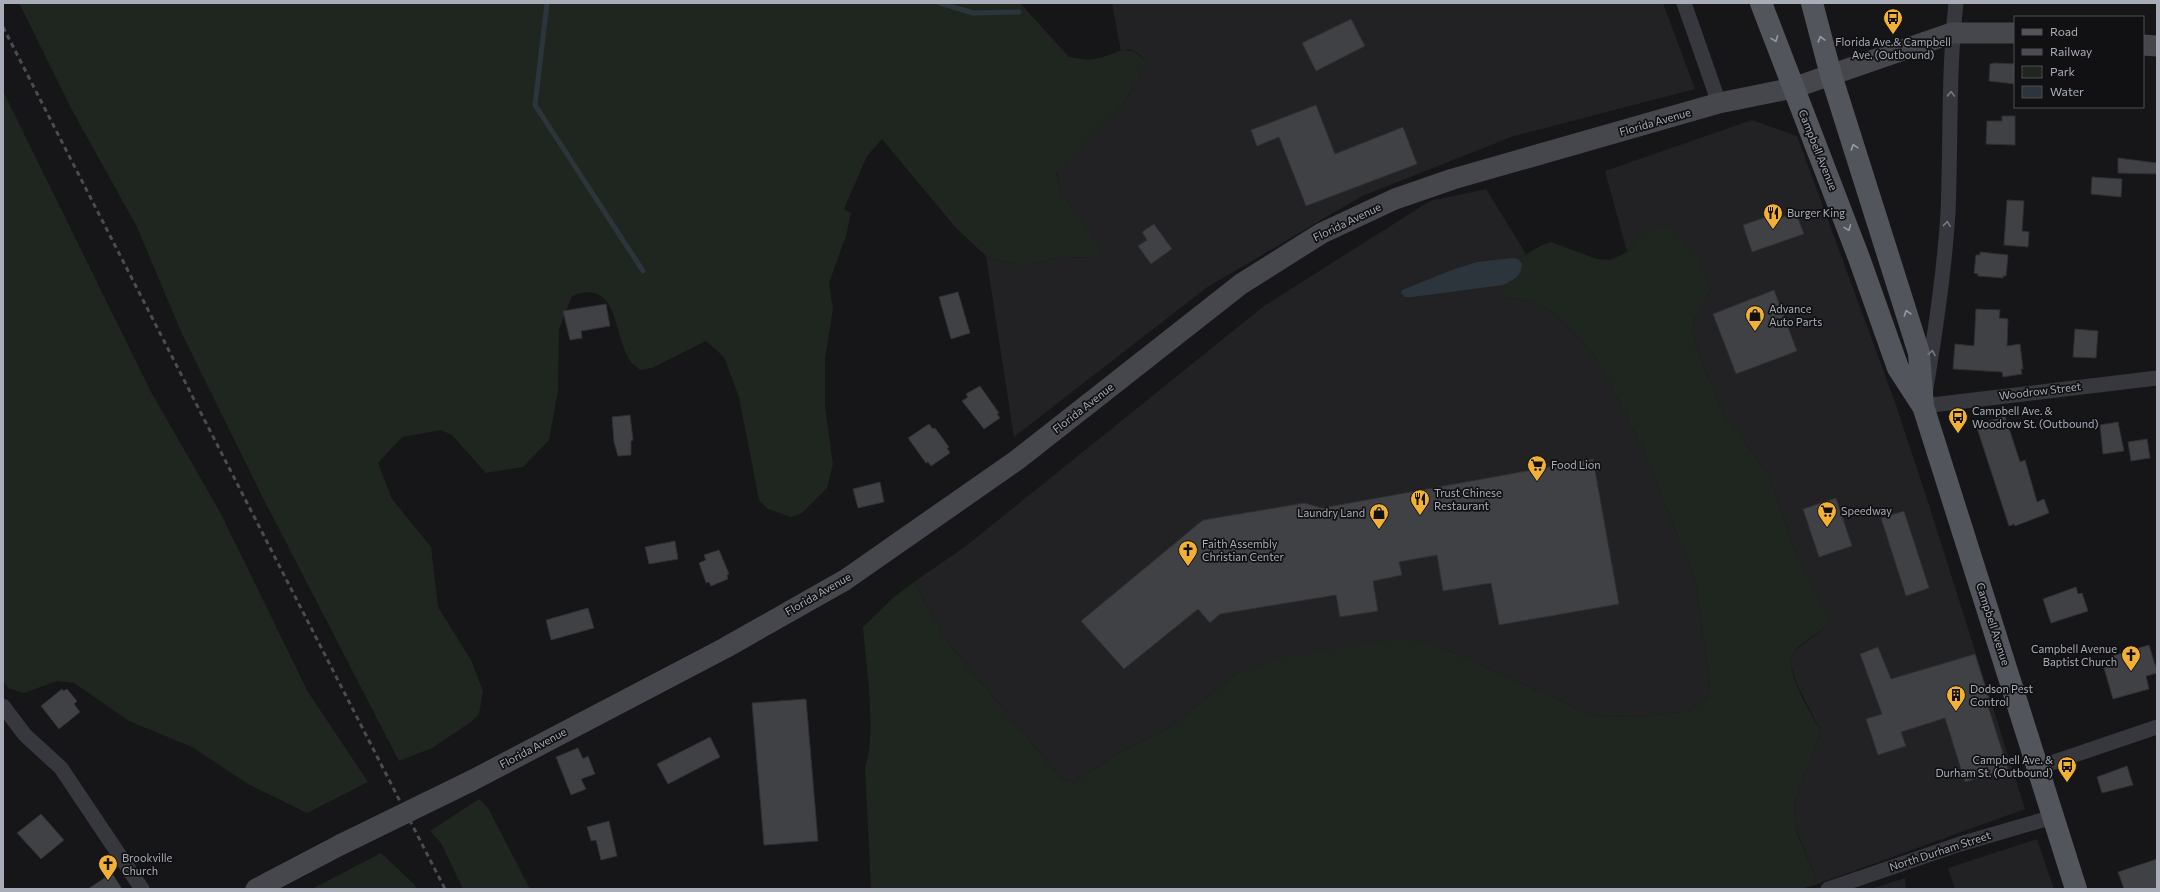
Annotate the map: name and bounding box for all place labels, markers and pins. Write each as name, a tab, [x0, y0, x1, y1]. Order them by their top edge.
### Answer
bus stop icon: Florida Ave.& Campbell Ave. (Outbound)	[1882, 7, 1904, 35]
place label: Florida Ave.& Campbell Ave. (Outbound)	[1835, 35, 1951, 61]
restaurant icon: Burger King	[1762, 202, 1784, 230]
place label: Burger King	[1787, 206, 1845, 219]
place label: Advance Auto Parts	[1769, 302, 1822, 328]
shop icon: Advance Auto Parts	[1744, 304, 1766, 332]
place label: Campbell Ave. & Woodrow St. (Outbound)	[1972, 404, 2099, 430]
bus stop icon: Campbell Ave. & Woodrow St. (Outbound)	[1947, 406, 1969, 434]
supermarket icon: Food Lion	[1526, 454, 1548, 482]
place label: Food Lion	[1551, 458, 1601, 471]
place label: Trust Chinese Restaurant	[1434, 486, 1502, 512]
restaurant icon: Trust Chinese Restaurant	[1409, 488, 1431, 516]
supermarket icon: Speedway	[1816, 500, 1838, 528]
shop icon: Laundry Land	[1368, 502, 1390, 530]
place label: Speedway	[1841, 504, 1892, 517]
place label: Laundry Land	[1297, 506, 1365, 519]
place label: Faith Assembly Christian Center	[1202, 537, 1284, 563]
church icon: Faith Assembly Christian Center	[1177, 539, 1199, 567]
place label: Campbell Avenue Baptist Church	[2031, 642, 2117, 668]
church icon: Campbell Avenue Baptist Church	[2120, 644, 2142, 672]
place label: Dodson Pest Control	[1970, 682, 2034, 708]
building icon: Dodson Pest Control	[1945, 684, 1967, 712]
place label: Campbell Ave. & Durham St. (Outbound)	[1935, 753, 2053, 779]
bus stop icon: Campbell Ave. & Durham St. (Outbound)	[2056, 755, 2078, 783]
place label: Brookville Church	[122, 851, 172, 877]
church icon: Brookville Church	[97, 853, 119, 881]

